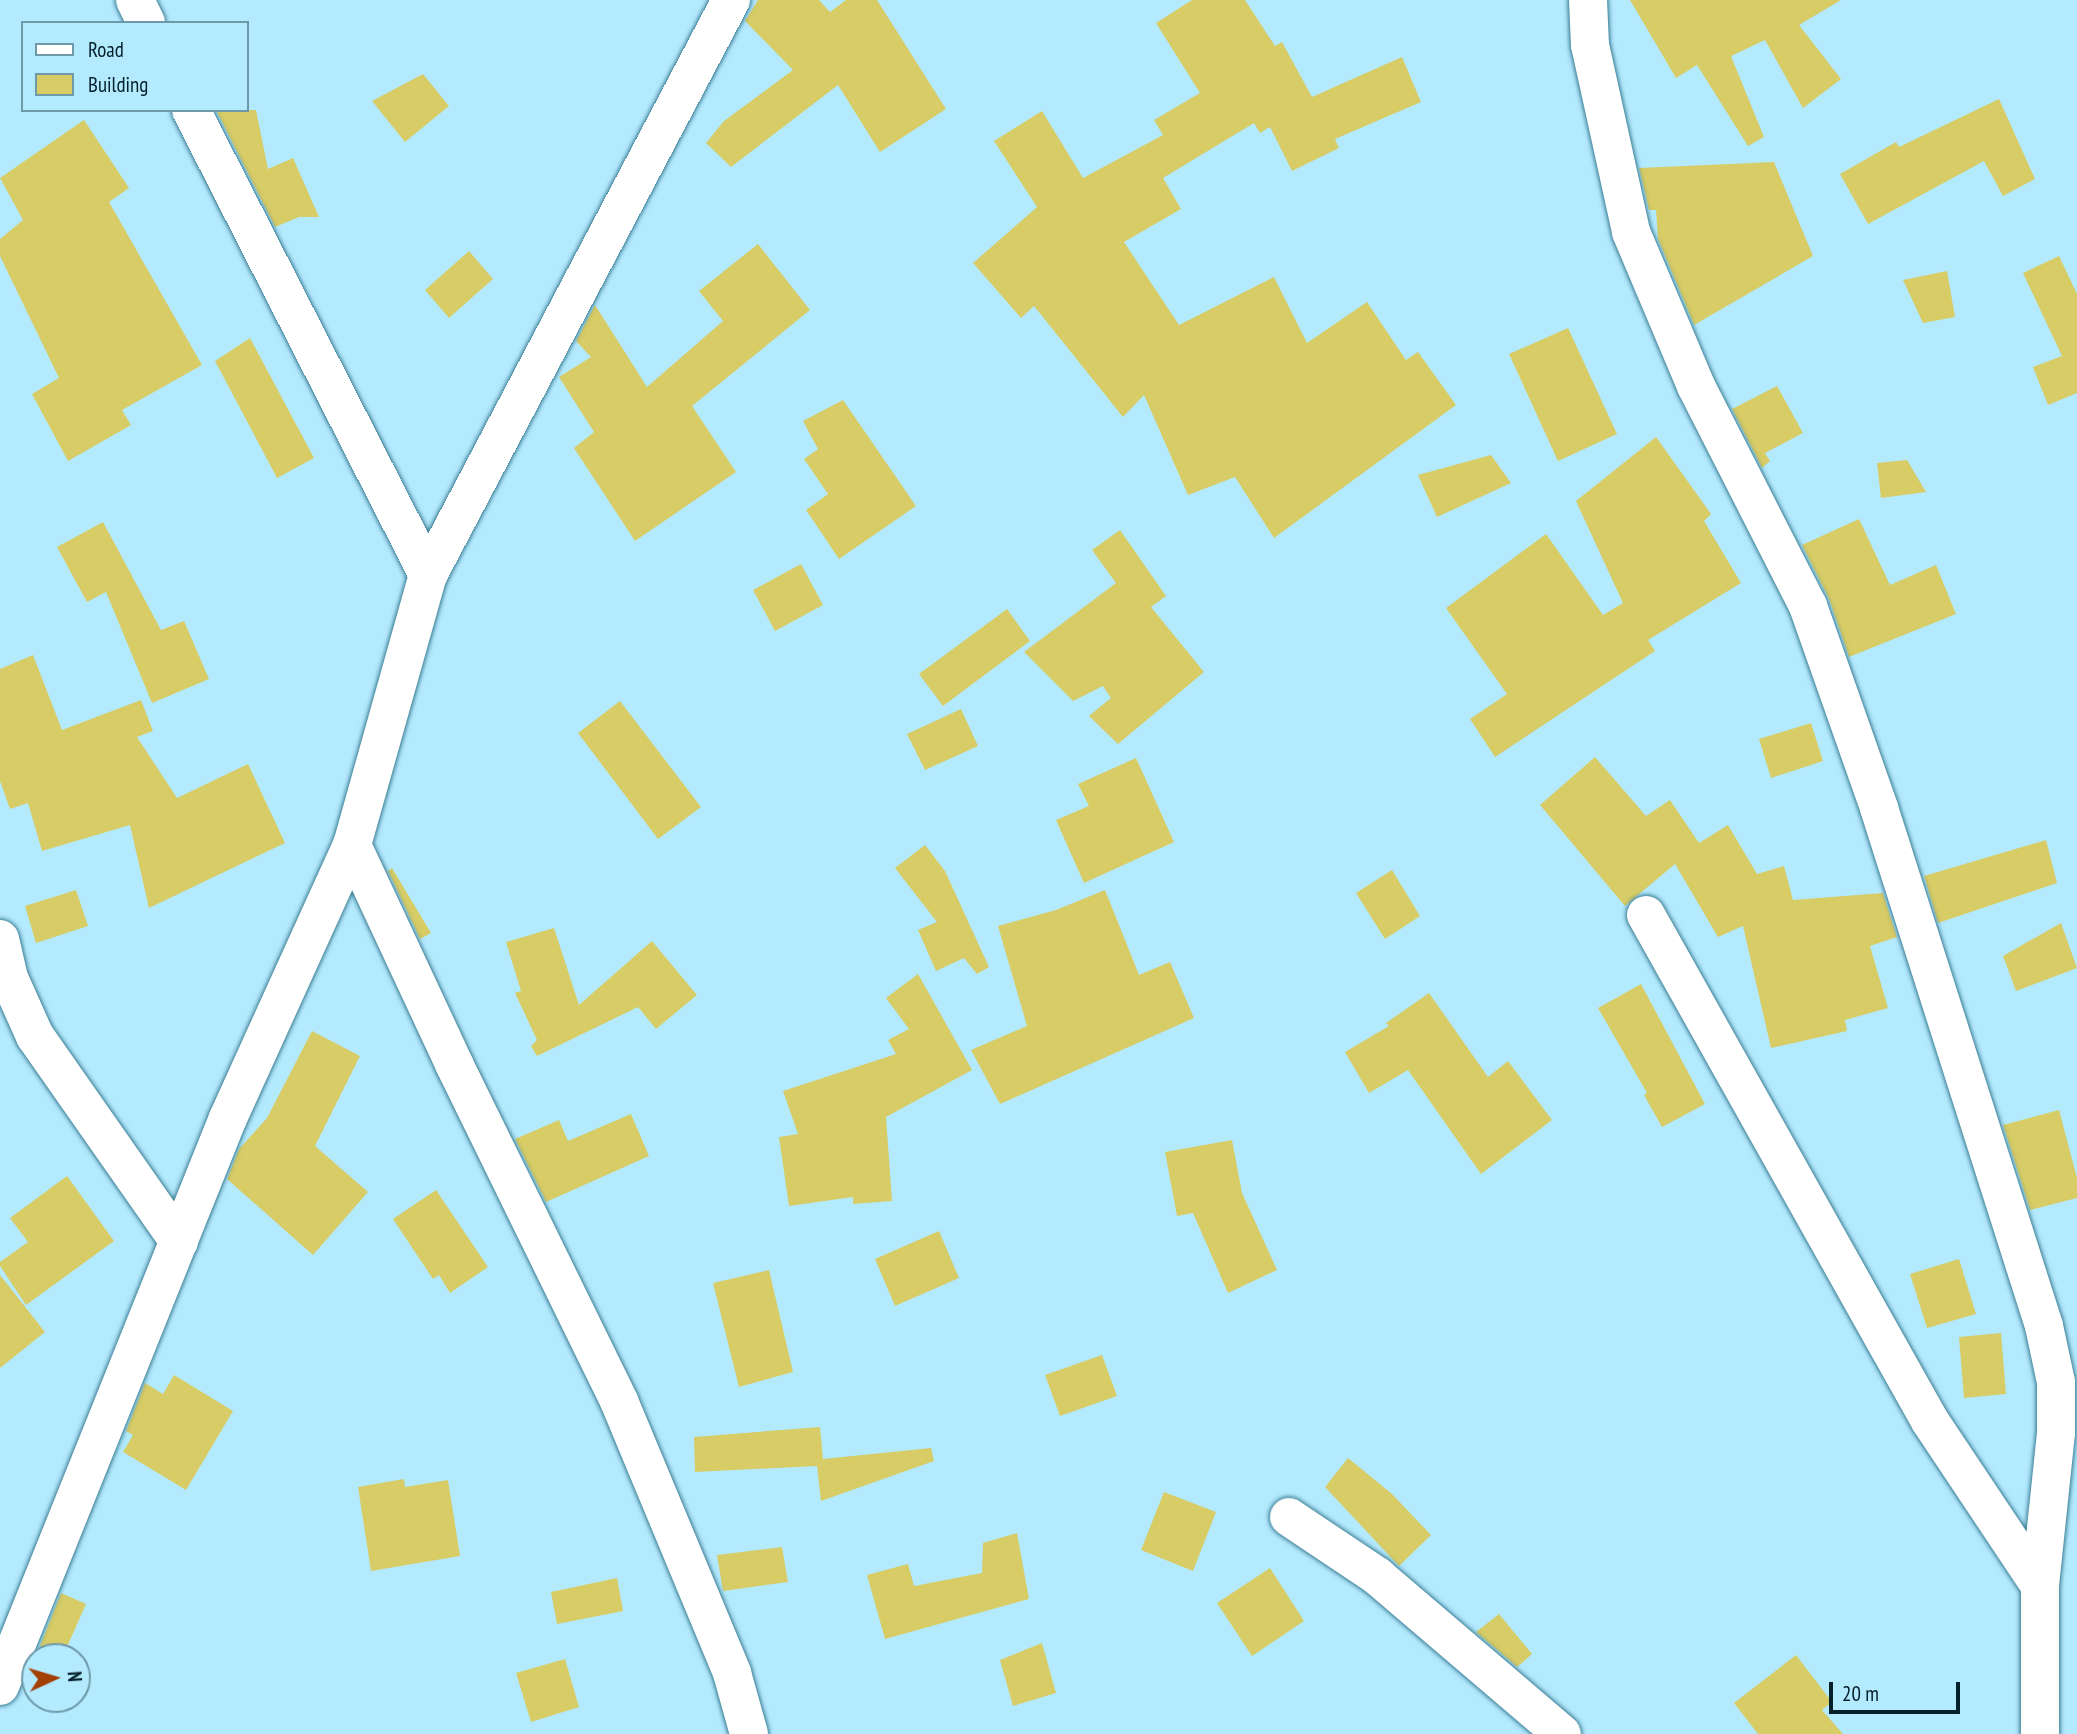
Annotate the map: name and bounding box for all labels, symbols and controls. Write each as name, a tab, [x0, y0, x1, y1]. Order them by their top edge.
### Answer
legend	[21, 21, 248, 112]
text: Road	[88, 36, 124, 63]
text: Building	[88, 71, 148, 98]
north arrow	[21, 1643, 91, 1713]
scale bar	[1832, 1668, 1963, 1712]
text: N	[63, 1671, 87, 1683]
text: 20 m	[1842, 1680, 1879, 1707]

